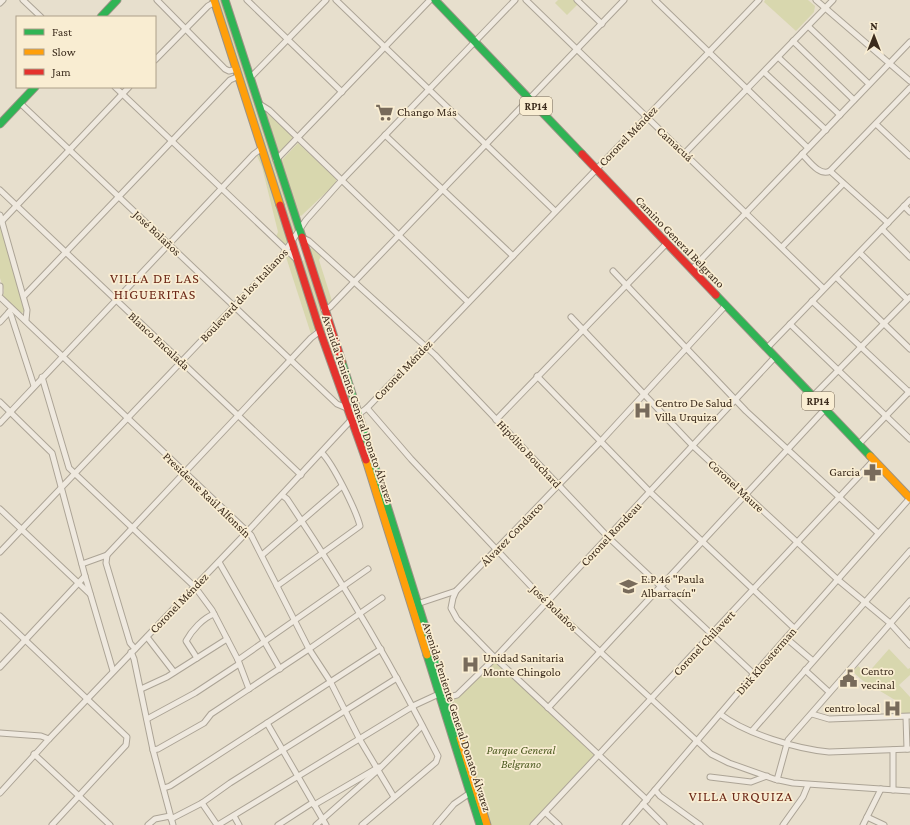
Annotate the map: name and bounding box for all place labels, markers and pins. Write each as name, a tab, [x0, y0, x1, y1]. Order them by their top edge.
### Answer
supermarket icon: Chango Más	[374, 102, 394, 122]
place label: Chango Más	[397, 105, 457, 119]
place label: Centro De Salud Villa Urquiza	[655, 396, 733, 424]
hospital icon: Centro De Salud Villa Urquiza	[632, 400, 652, 420]
pharmacy icon: Garcia	[863, 462, 883, 482]
place label: Garcia	[829, 465, 860, 479]
place label: E.P.46 "Paula Albarracín"	[641, 572, 705, 600]
school or university icon: E.P.46 "Paula Albarracín"	[618, 576, 638, 596]
place label: Unidad Sanitaria Monte Chingolo	[483, 651, 564, 679]
hospital icon: Unidad Sanitaria Monte Chingolo	[460, 655, 480, 675]
place label: Centro vecinal	[860, 664, 895, 692]
public building icon: Centro vecinal	[838, 668, 858, 688]
hospital icon: centro local	[883, 698, 903, 718]
place label: centro local	[824, 701, 880, 715]

